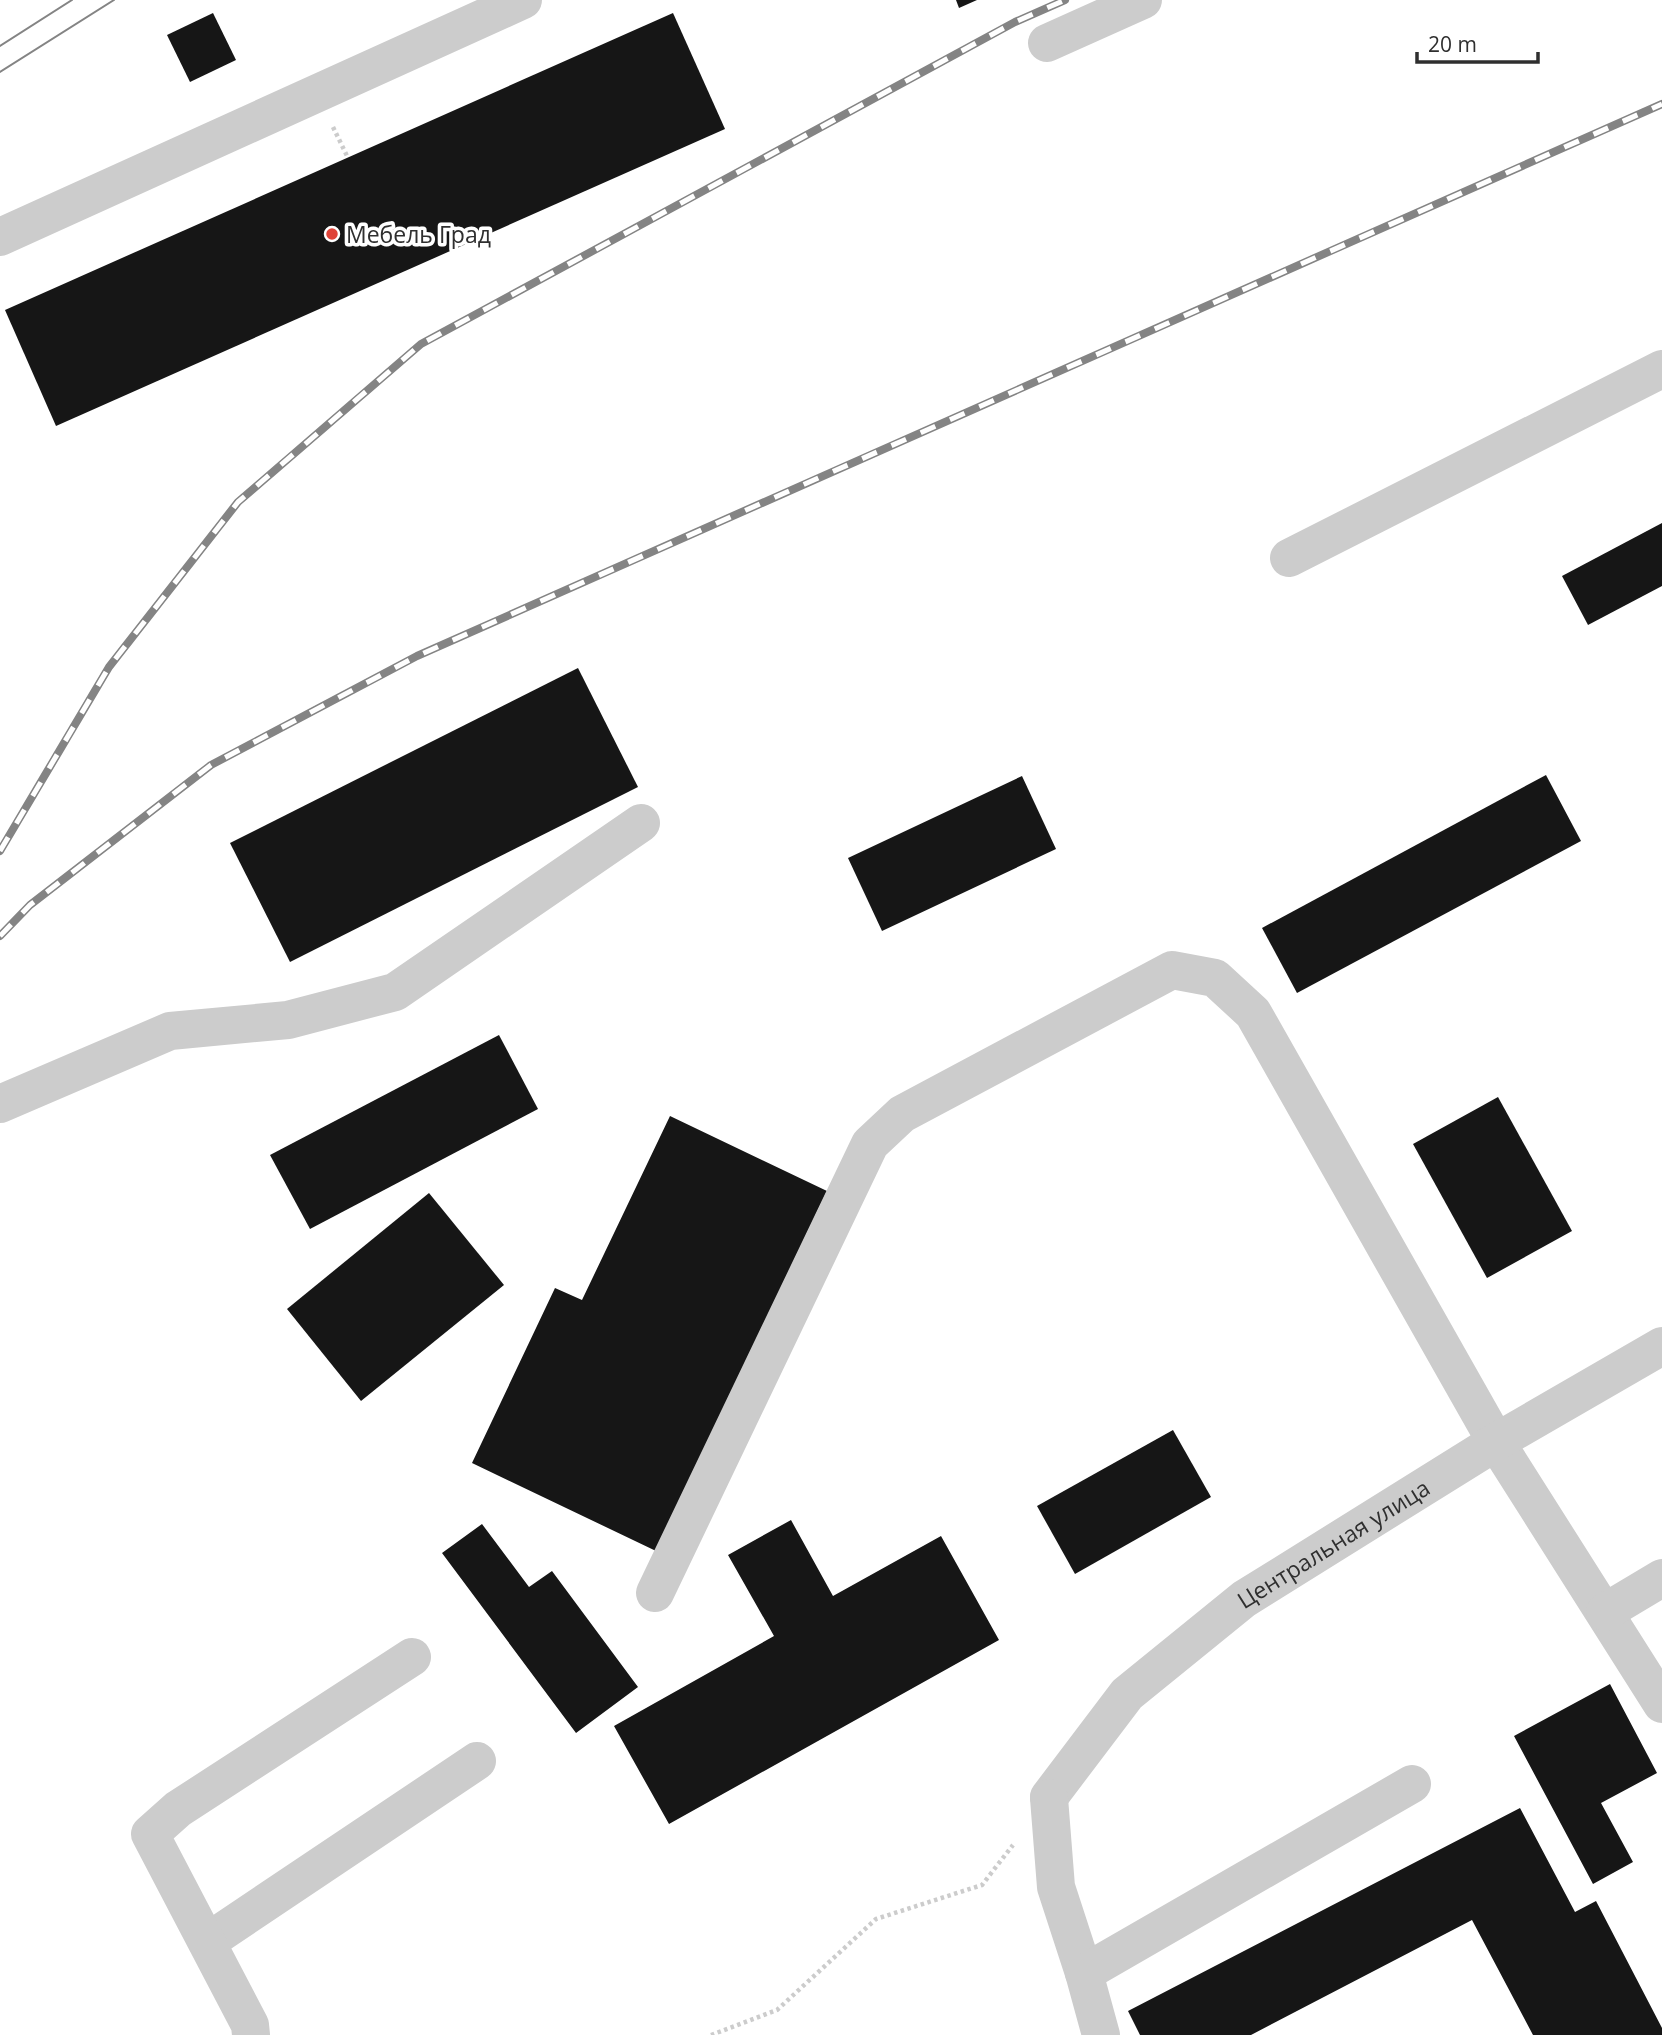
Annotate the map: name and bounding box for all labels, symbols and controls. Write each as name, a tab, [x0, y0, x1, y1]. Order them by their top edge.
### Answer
scale bar	[1417, 21, 1538, 65]
text: 20 m	[1428, 30, 1477, 58]
place label: Мебель Град	[346, 218, 491, 250]
marker: Мебель Град	[324, 226, 340, 242]
street label: Центральная улица	[1231, 1471, 1436, 1616]

